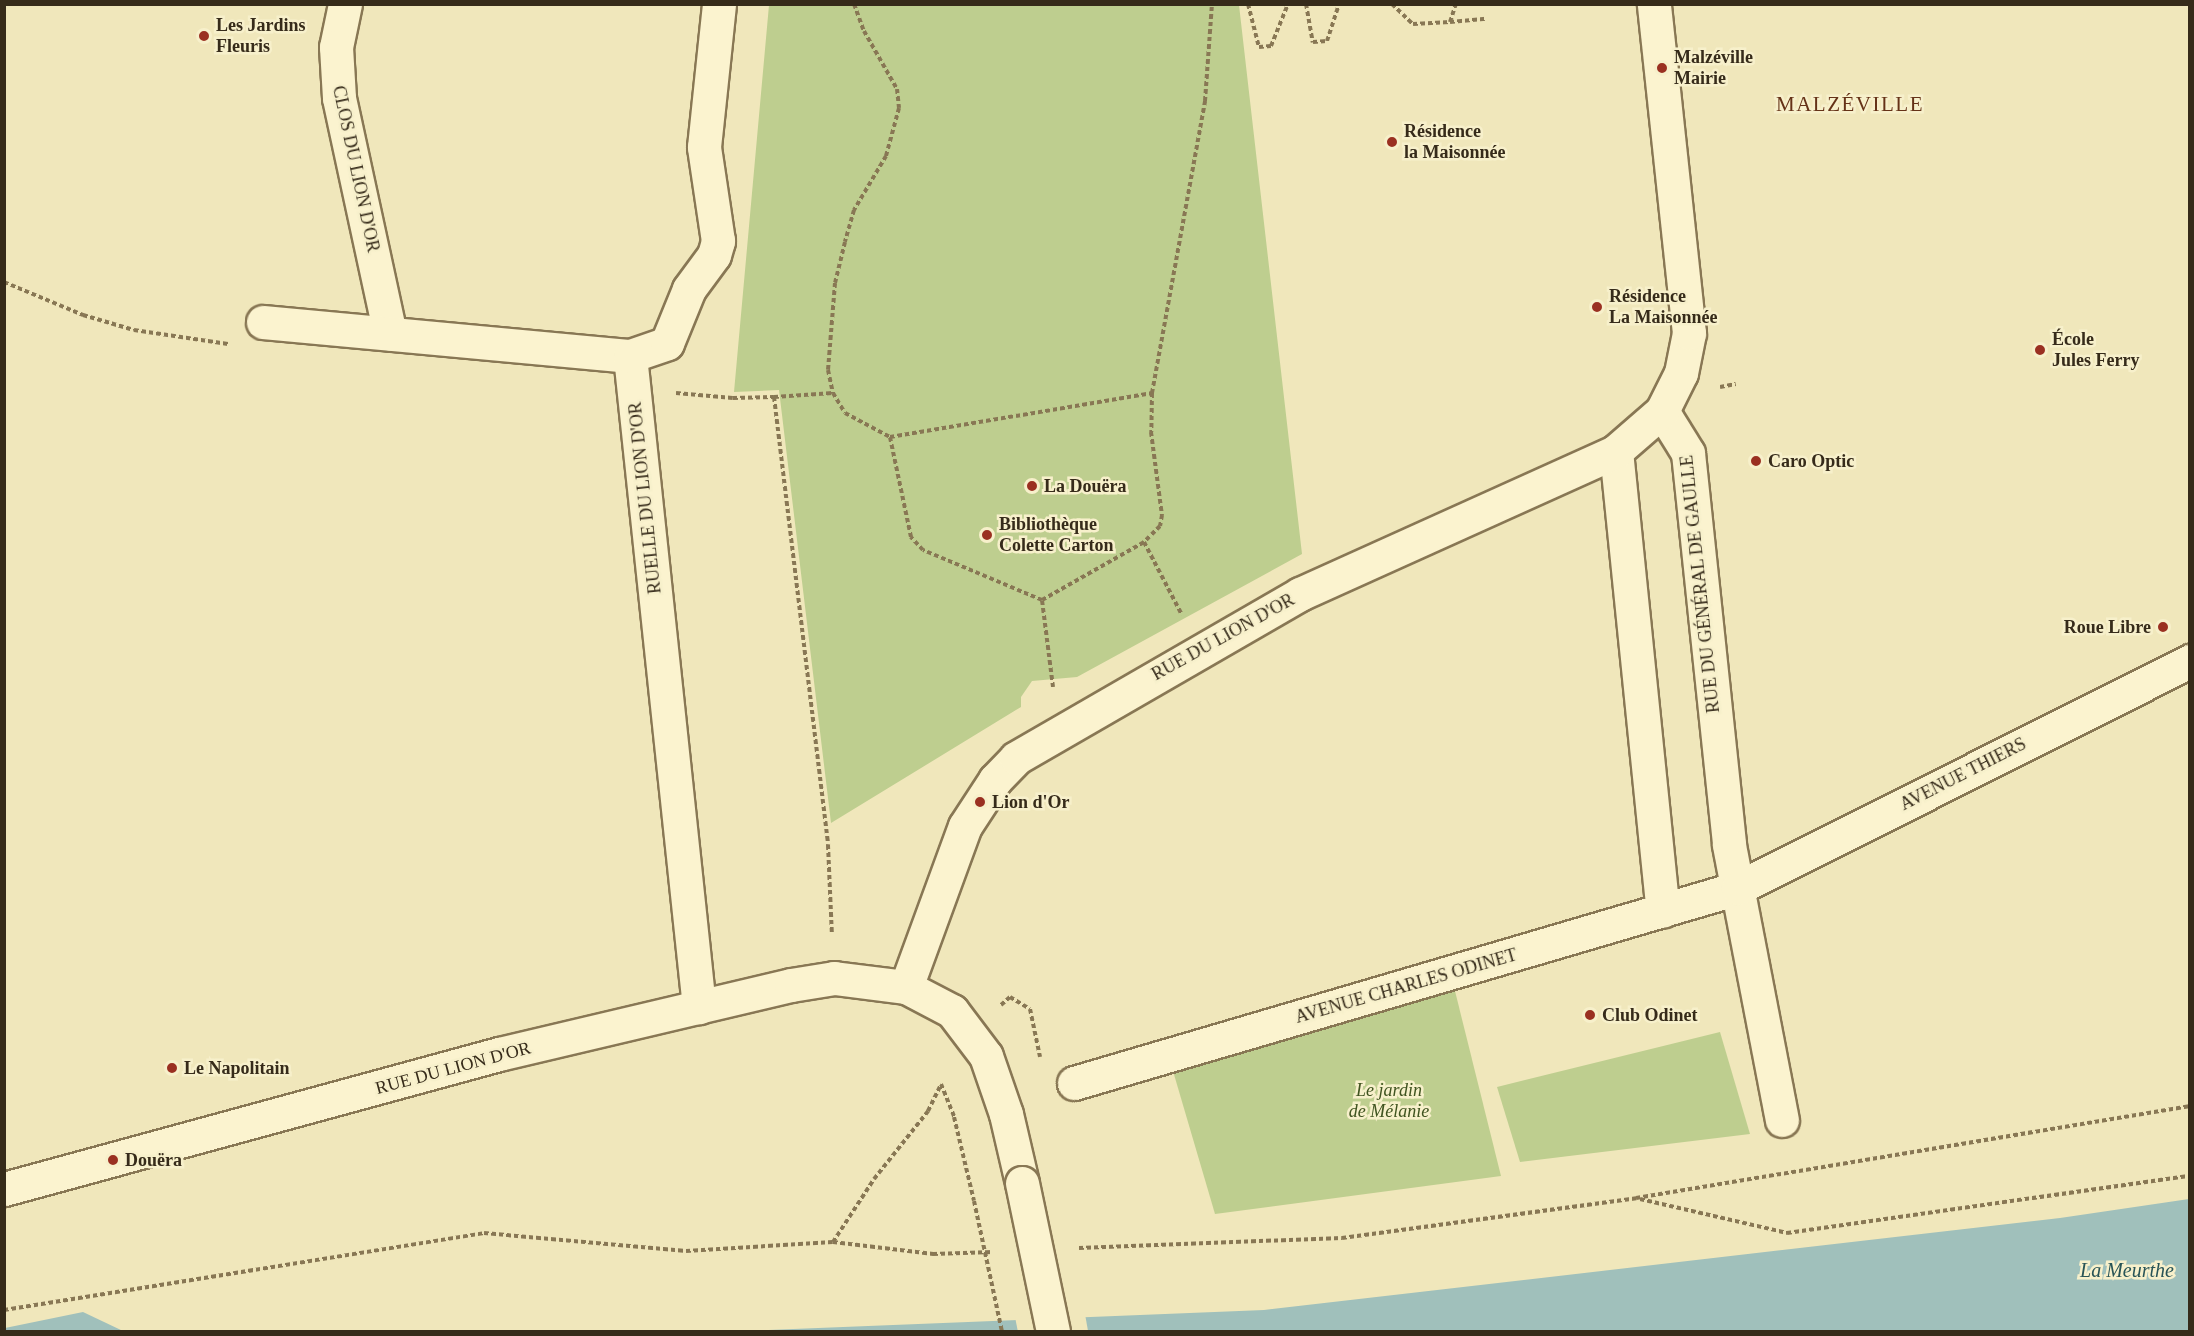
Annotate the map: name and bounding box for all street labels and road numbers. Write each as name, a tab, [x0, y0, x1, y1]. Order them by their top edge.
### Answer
street label: CLOS DU LION D'OR	[328, 84, 384, 254]
street label: RUELLE DU LION D'OR	[624, 401, 666, 595]
street label: RUE DU GÉNÉRAL DE GAULLE	[1676, 454, 1724, 714]
street label: RUE DU LION D'OR	[1148, 589, 1298, 685]
street label: AVENUE THIERS	[1896, 733, 2030, 815]
street label: AVENUE CHARLES ODINET	[1293, 944, 1519, 1028]
street label: RUE DU LION D'OR	[373, 1037, 533, 1099]

